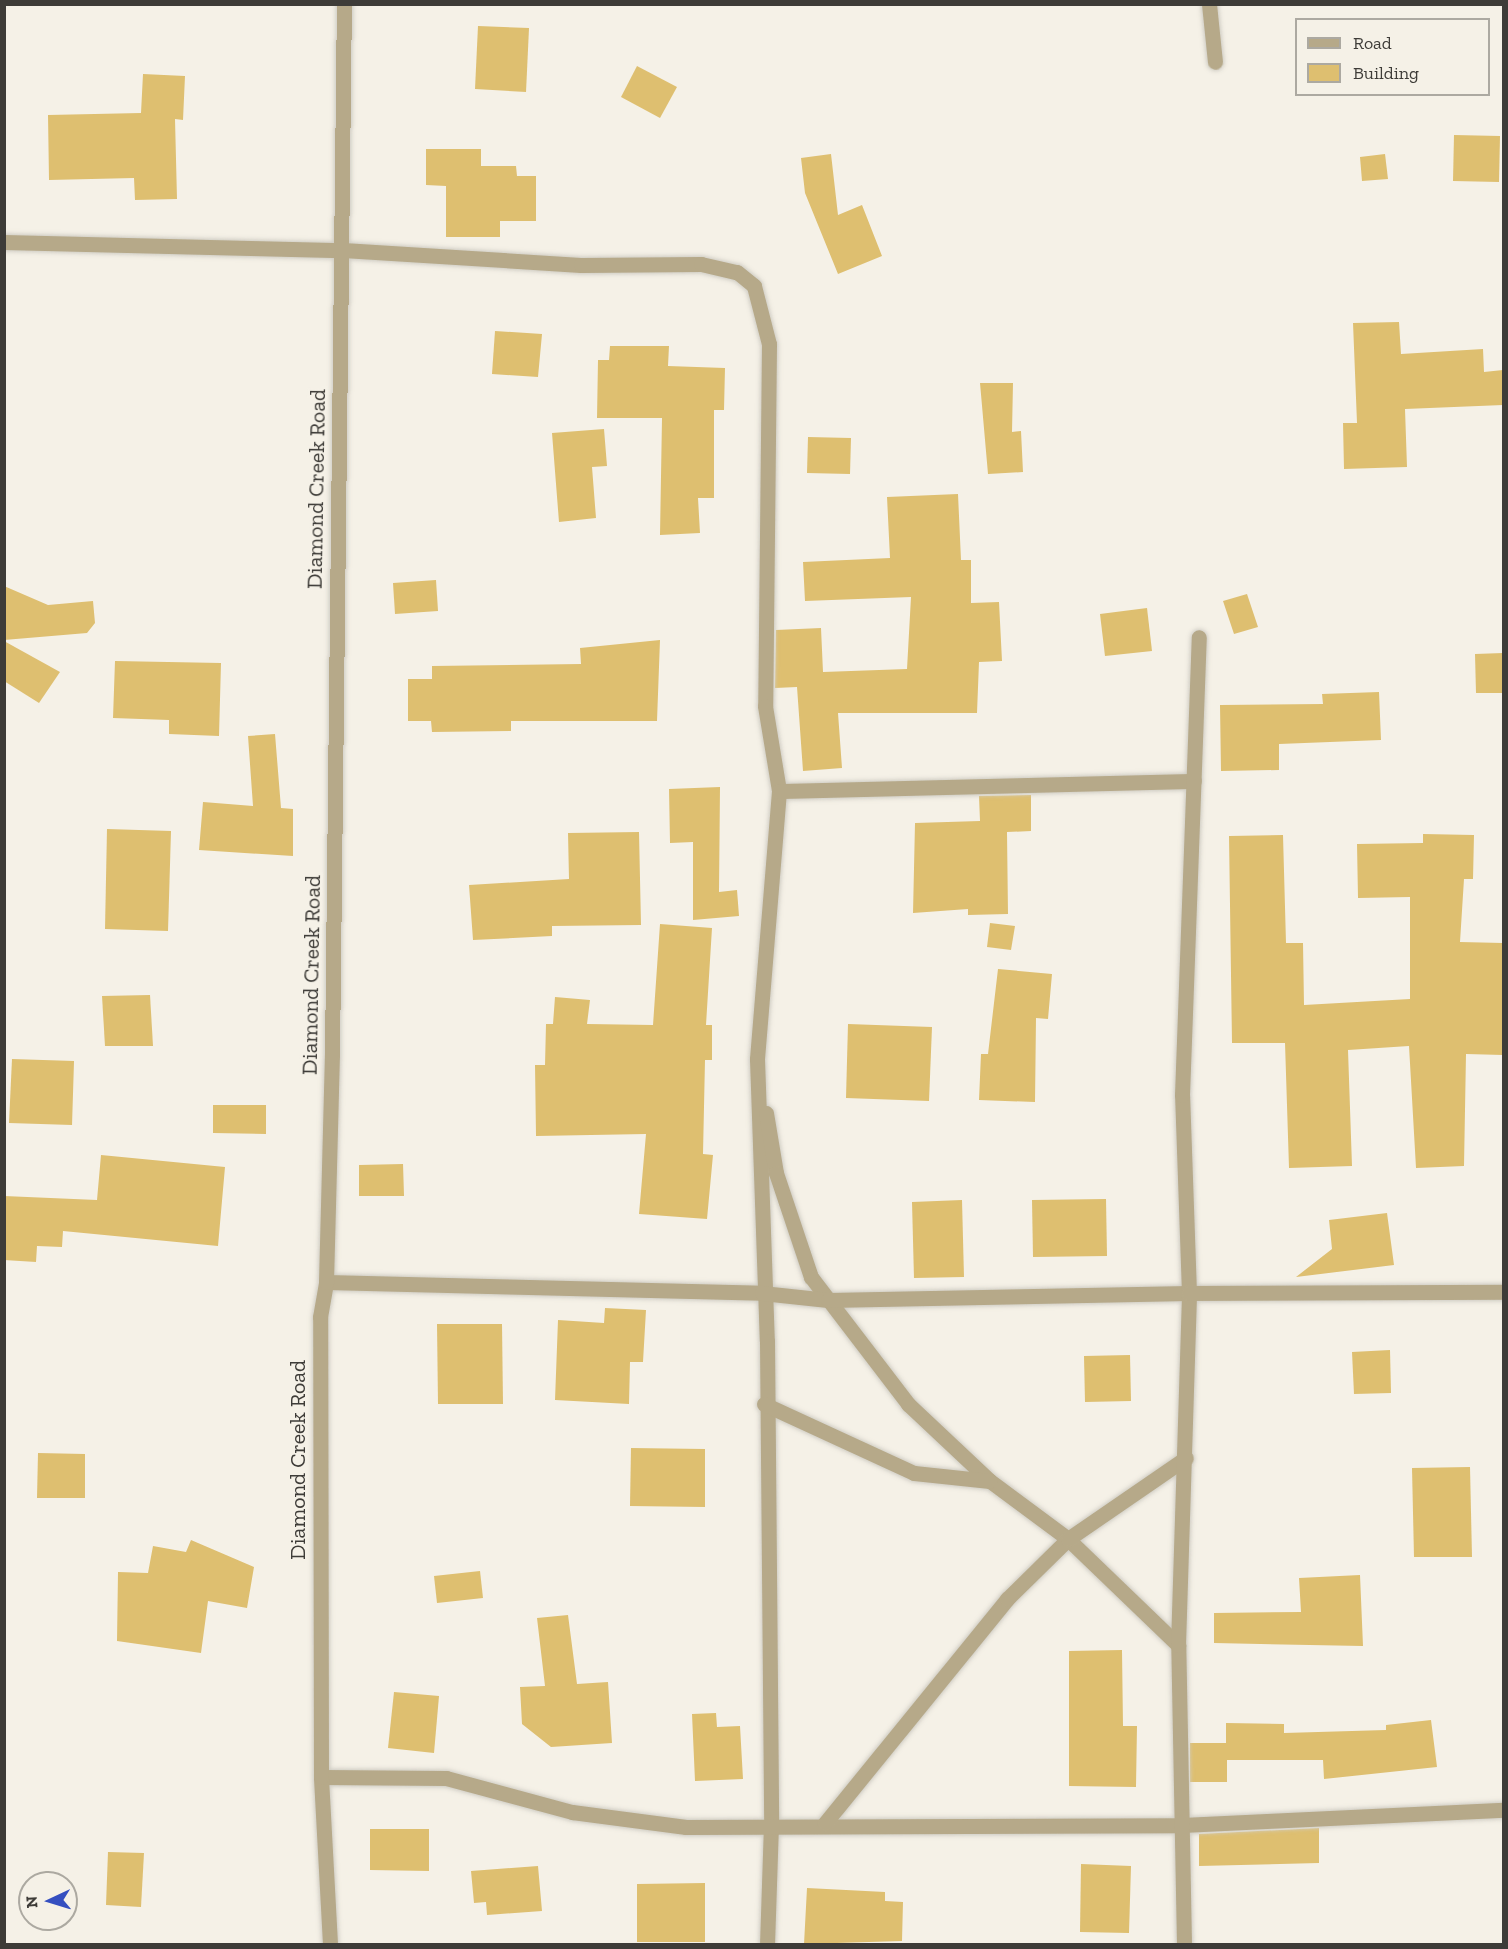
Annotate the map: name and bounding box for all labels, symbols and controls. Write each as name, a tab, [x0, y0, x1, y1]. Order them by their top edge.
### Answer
legend	[1295, 18, 1490, 96]
text: Road	[1353, 32, 1392, 54]
text: Building	[1353, 62, 1419, 84]
street label: Diamond Creek Road	[301, 389, 331, 589]
street label: Diamond Creek Road	[296, 875, 326, 1075]
street label: Diamond Creek Road	[285, 1360, 311, 1560]
north arrow	[18, 1871, 78, 1931]
text: N	[22, 1895, 41, 1909]

